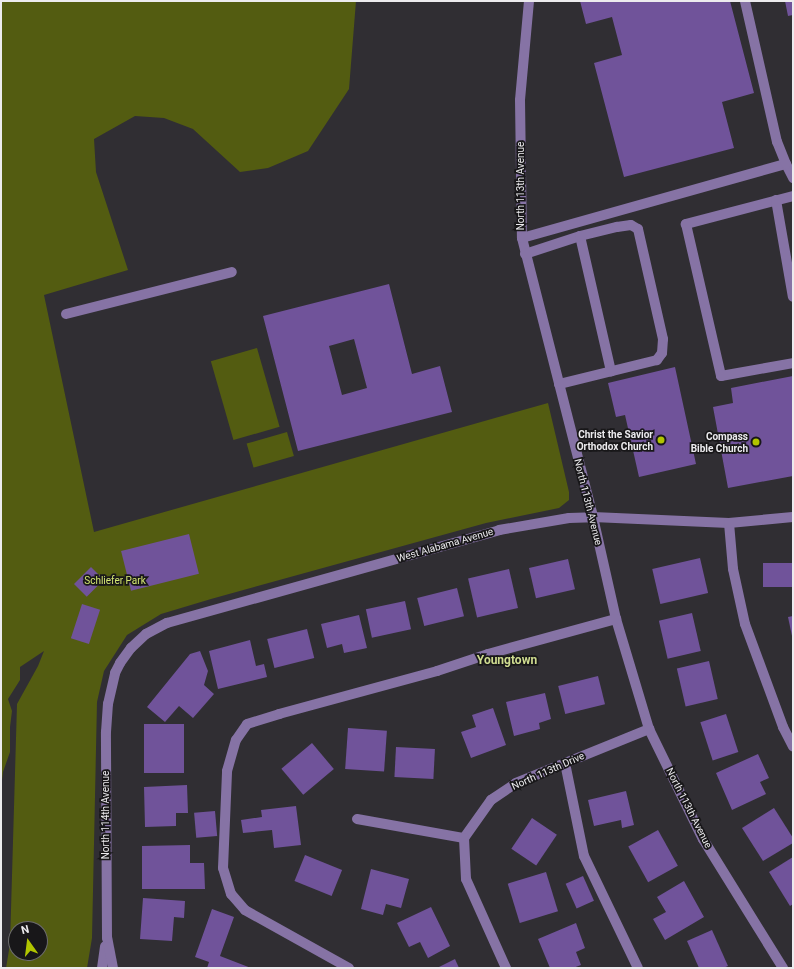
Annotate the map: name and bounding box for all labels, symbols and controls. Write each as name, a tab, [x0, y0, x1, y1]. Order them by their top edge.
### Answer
street label: North 113th Avenue	[515, 142, 527, 230]
place label: Christ the Savior Orthodox Church	[577, 428, 653, 452]
place label: Compass Bible Church	[691, 430, 748, 454]
marker: Christ the Savior Orthodox Church	[656, 435, 666, 445]
marker: Compass Bible Church	[751, 437, 761, 447]
street label: North 113th Avenue	[571, 458, 605, 546]
street label: West Alabama Avenue	[395, 525, 495, 565]
park label: Schliefer Park	[84, 575, 146, 587]
district label: Youngtown	[477, 654, 537, 668]
street label: North 113th Drive	[510, 750, 586, 792]
street label: North 113th Avenue	[664, 766, 714, 850]
street label: North 114th Avenue	[100, 771, 112, 859]
north arrow	[8, 921, 48, 961]
text: N	[20, 923, 31, 937]

